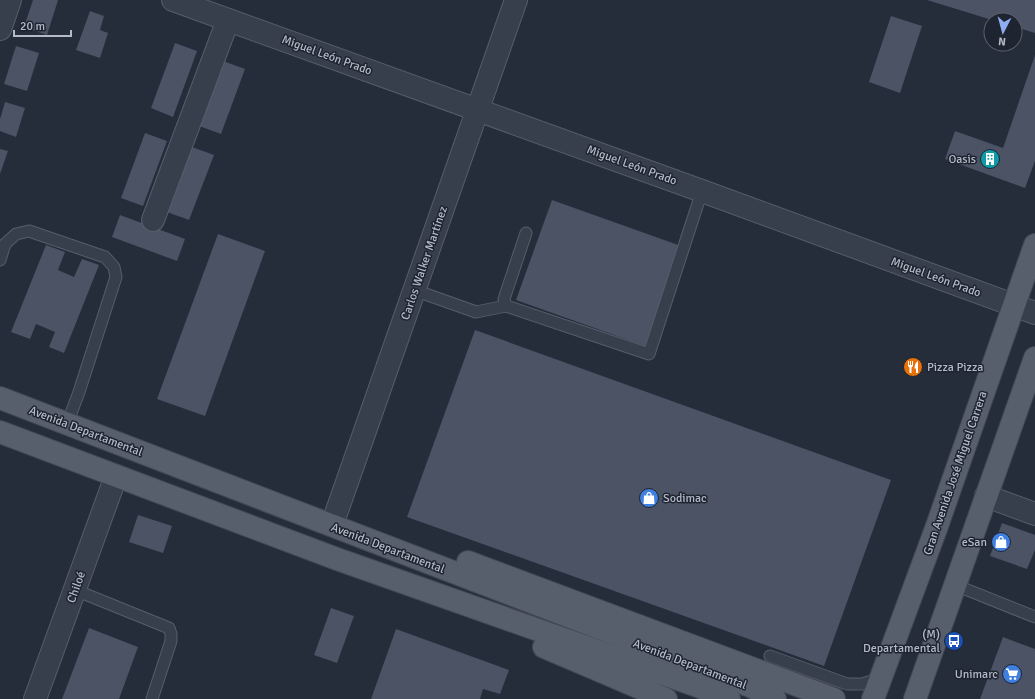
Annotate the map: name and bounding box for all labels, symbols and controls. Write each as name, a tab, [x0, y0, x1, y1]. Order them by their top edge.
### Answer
scale bar	[14, 12, 71, 38]
north arrow	[983, 12, 1023, 52]
text: 20 m	[20, 19, 45, 34]
street label: Miguel León Prado	[280, 32, 374, 79]
text: N	[998, 35, 1006, 48]
street label: Miguel León Prado	[585, 142, 679, 189]
building icon: Oasis	[979, 148, 1001, 170]
place label: Oasis	[948, 152, 976, 167]
street label: Carlos Walker Martínez	[398, 204, 451, 322]
street label: Miguel León Prado	[889, 254, 983, 301]
restaurant icon: Pizza Pizza	[902, 356, 924, 378]
place label: Pizza Pizza	[927, 360, 983, 375]
street label: Gran Avenida José Miguel Carrera	[920, 389, 991, 557]
street label: Avenida Departamental	[27, 403, 145, 460]
shop icon: Sodimac	[638, 487, 660, 509]
place label: Sodimac	[663, 491, 707, 506]
street label: Avenida Departamental	[329, 520, 447, 577]
shop icon: eSan	[990, 531, 1012, 553]
place label: eSan	[962, 535, 987, 550]
street label: Chiloé	[64, 569, 89, 605]
place label: (M) Departamental	[863, 627, 940, 656]
bus stop icon: (M) Departamental	[943, 630, 965, 652]
street label: Avenida Departamental	[631, 636, 749, 693]
supermarket icon: Unimarc	[1001, 663, 1023, 685]
place label: Unimarc	[955, 667, 998, 682]

